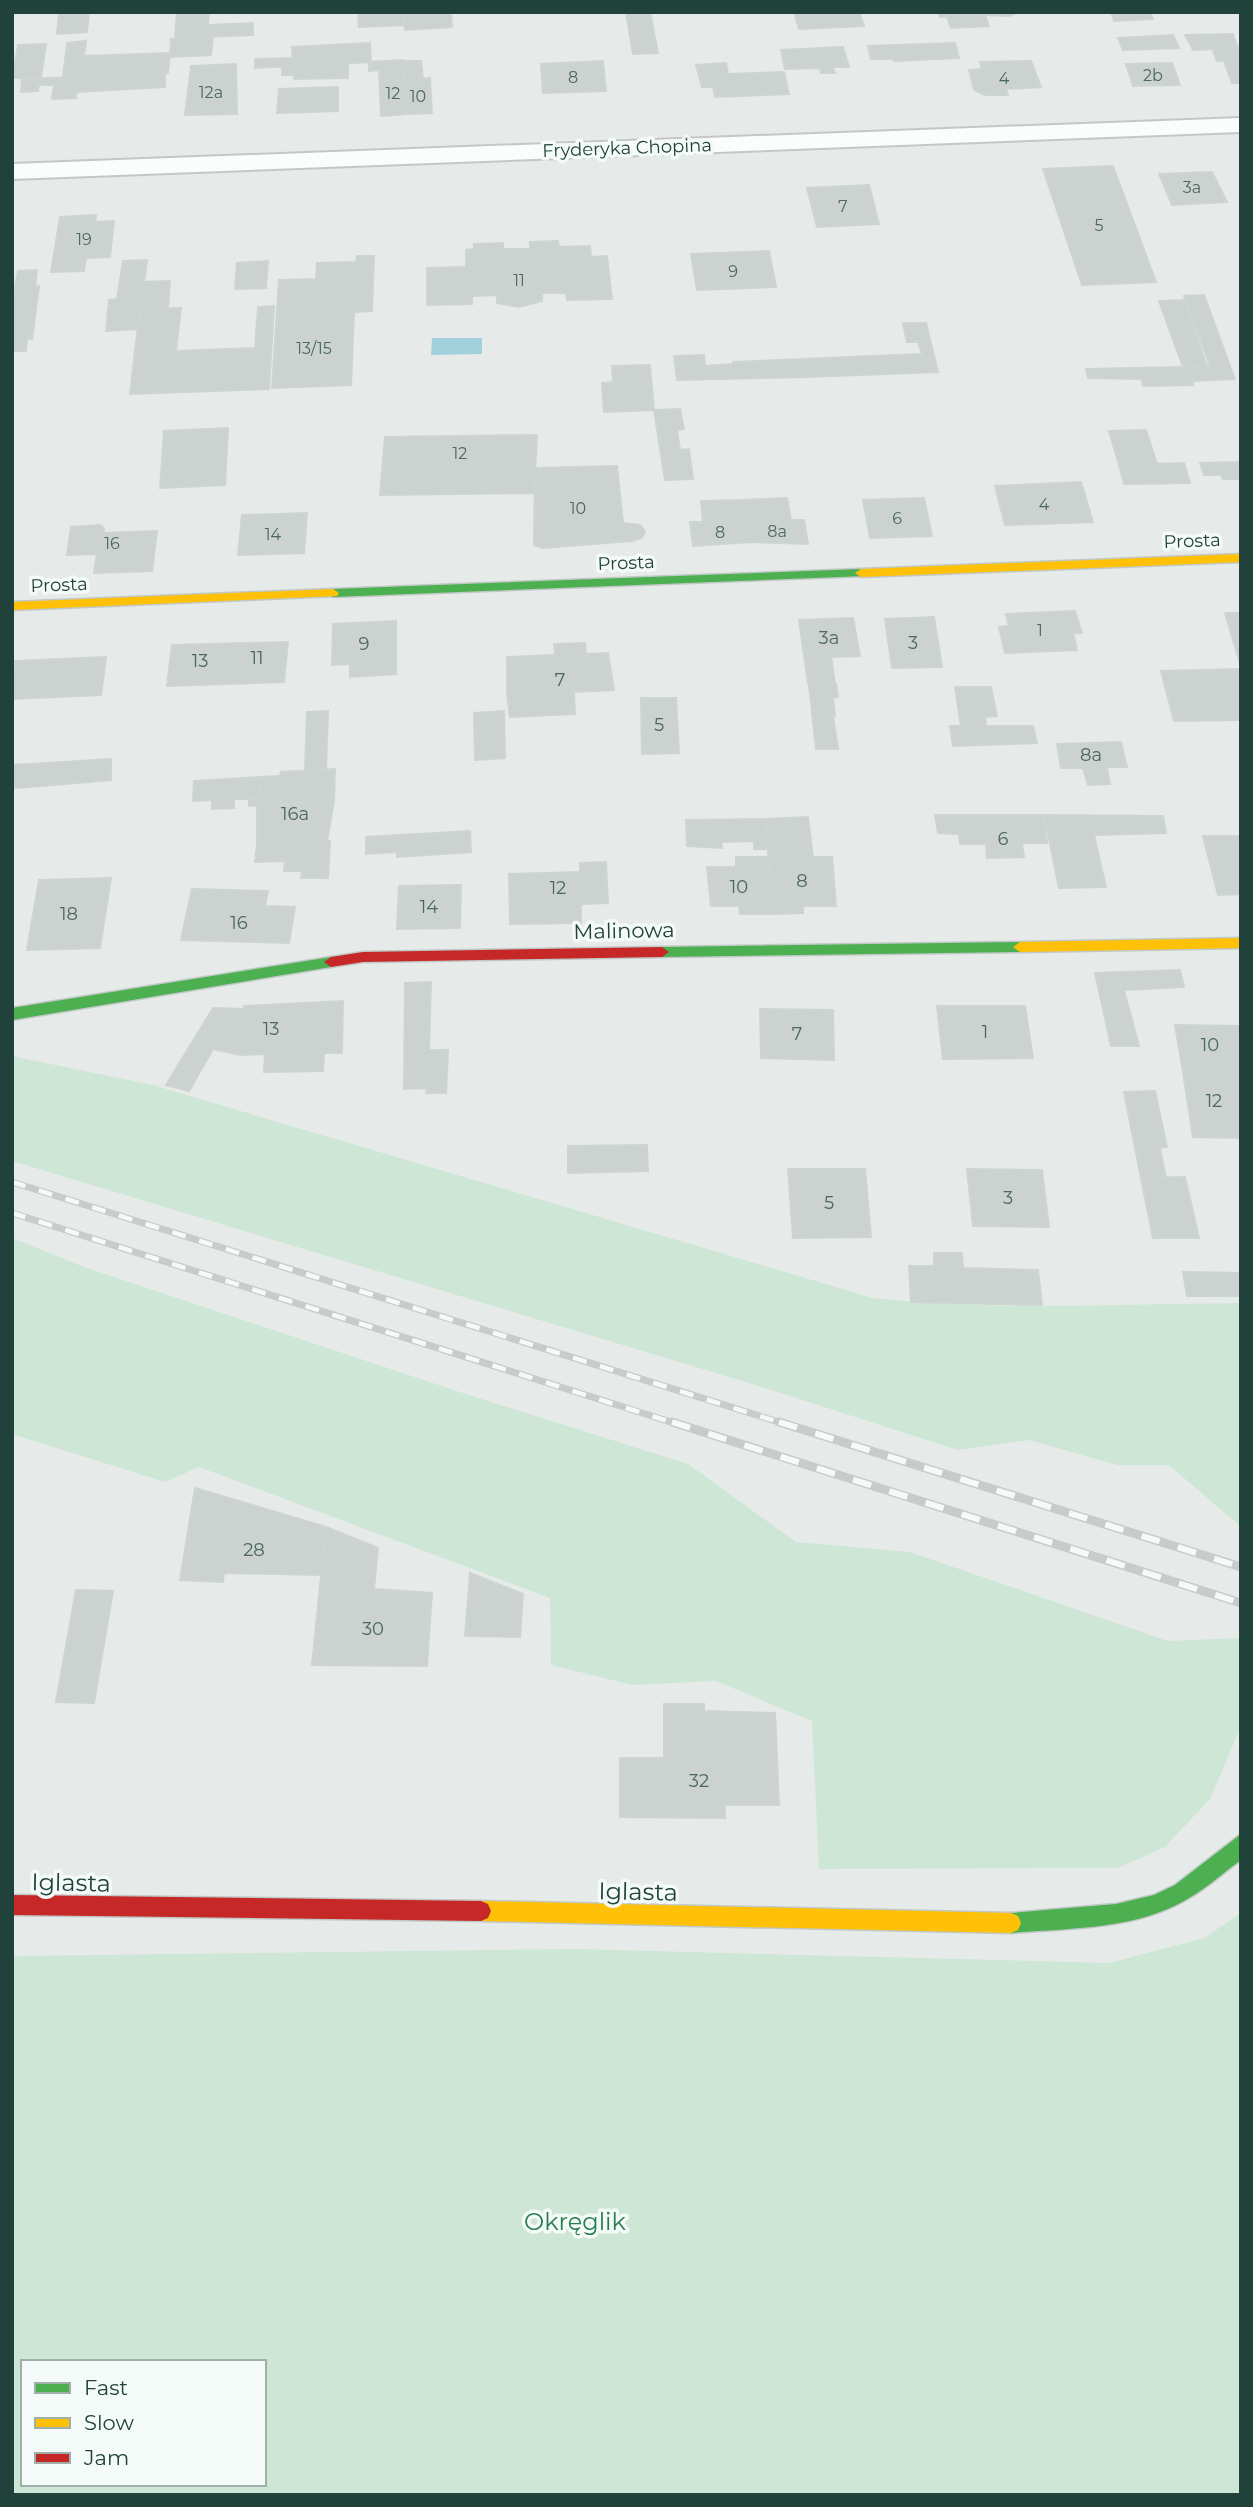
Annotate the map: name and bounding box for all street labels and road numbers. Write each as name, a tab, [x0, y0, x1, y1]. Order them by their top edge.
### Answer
street label: Fryderyka Chopina	[542, 134, 712, 162]
street label: Prosta	[1163, 529, 1221, 553]
street label: Prosta	[597, 551, 655, 575]
street label: Prosta	[30, 573, 88, 597]
street label: Malinowa	[573, 917, 675, 944]
street label: Iglasta	[31, 1867, 111, 1898]
street label: Iglasta	[598, 1876, 678, 1907]

